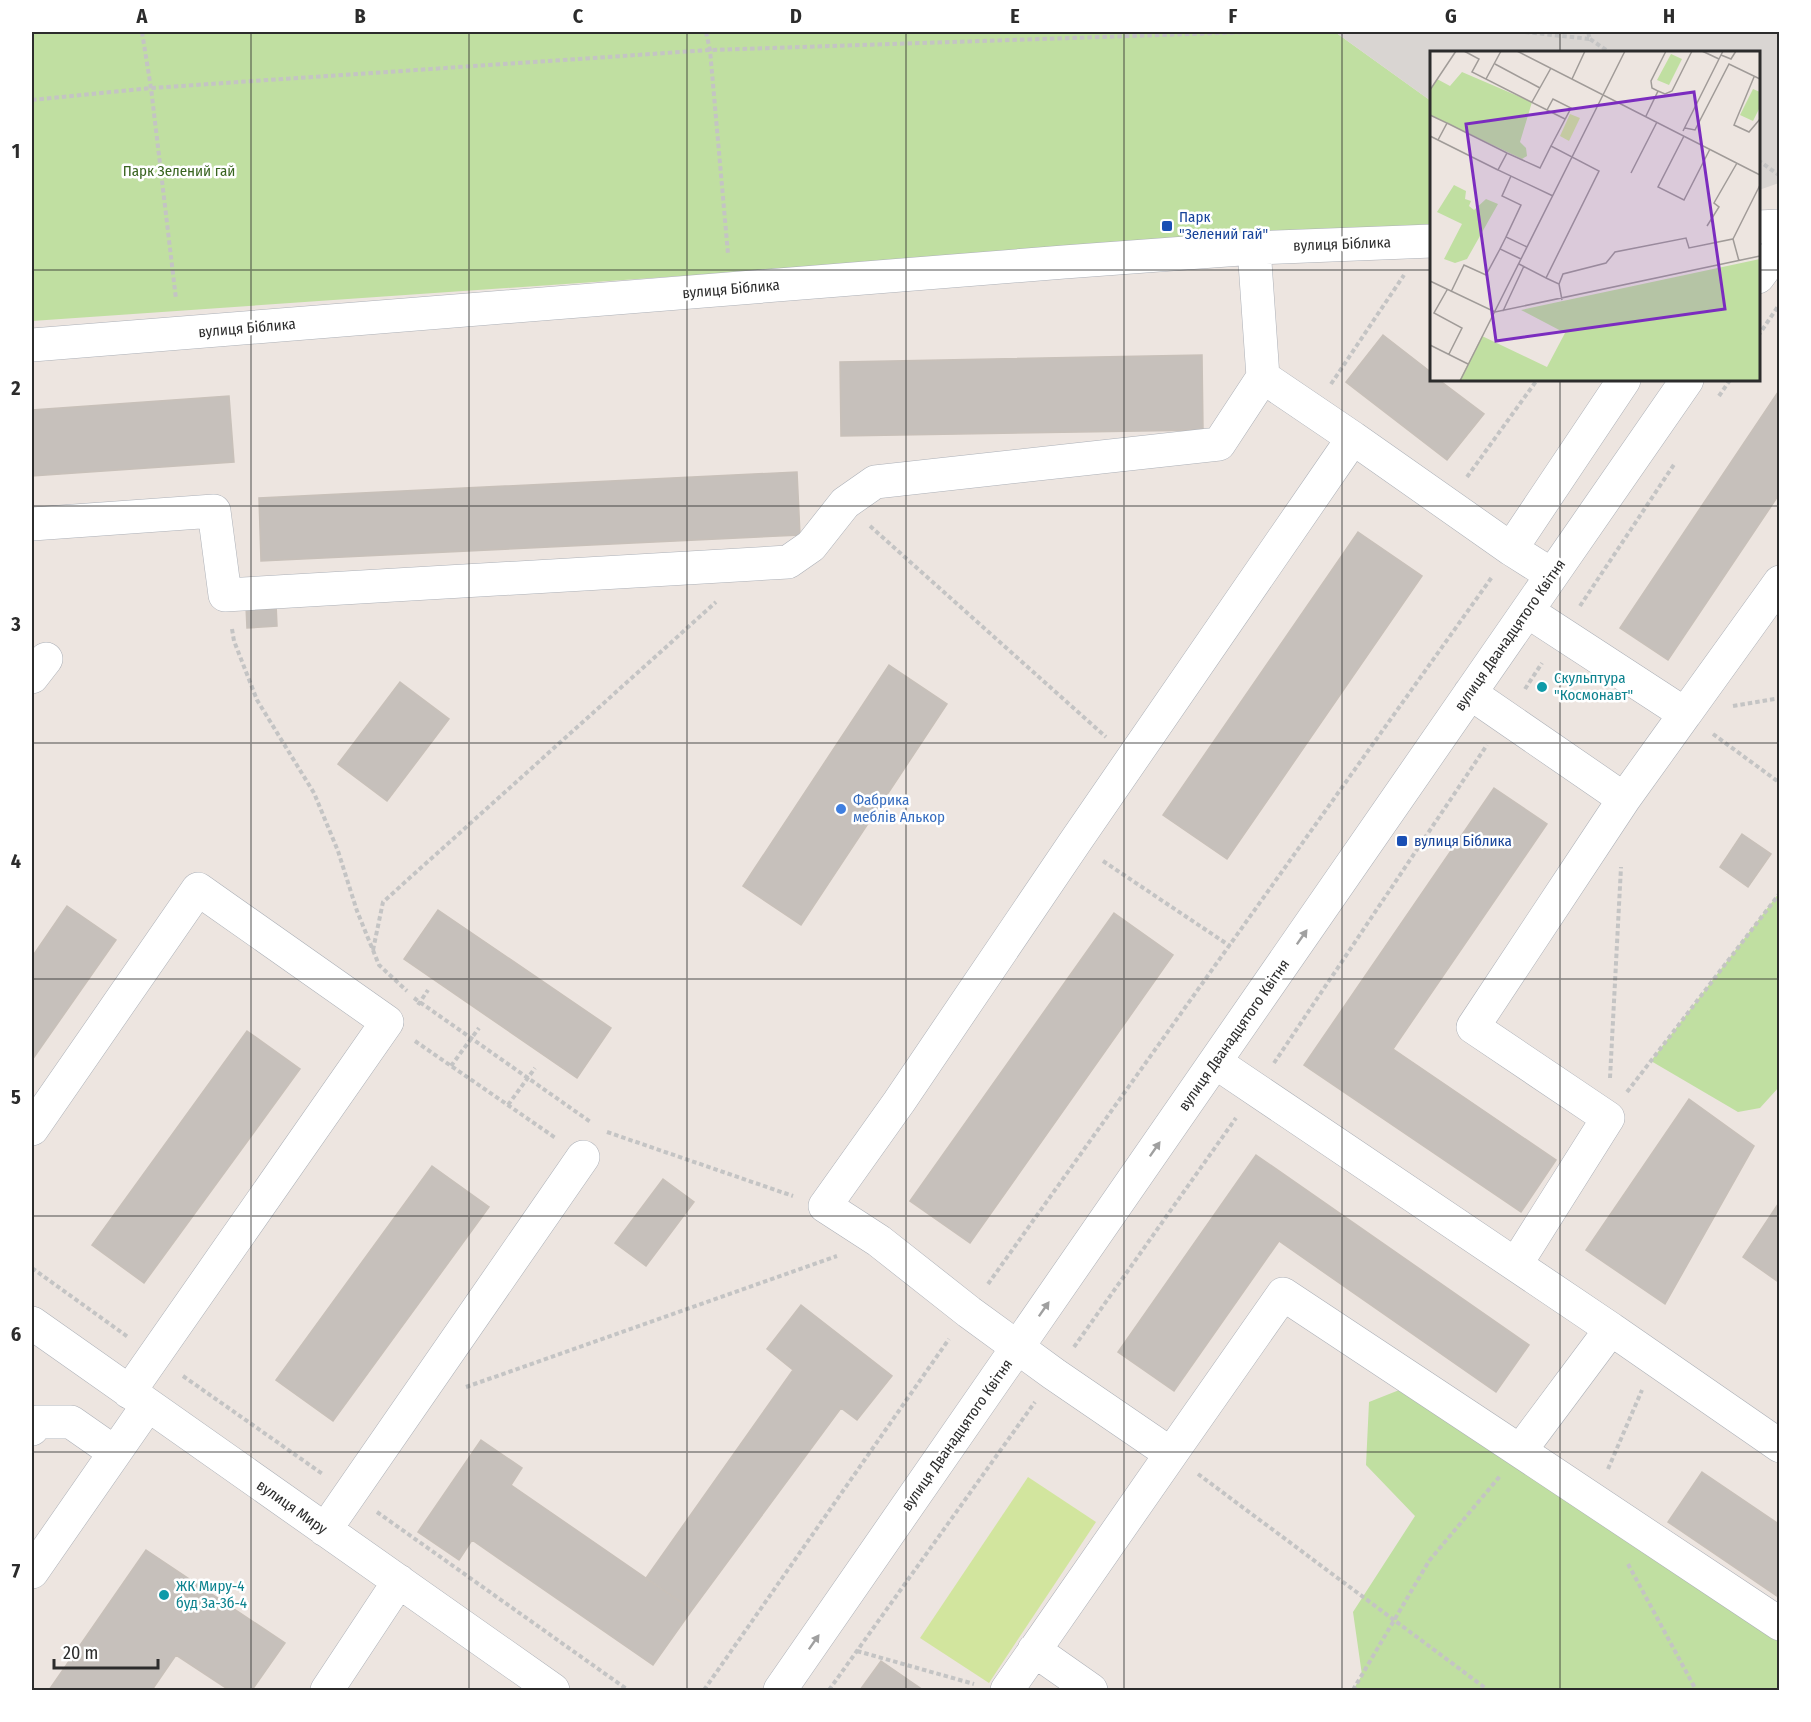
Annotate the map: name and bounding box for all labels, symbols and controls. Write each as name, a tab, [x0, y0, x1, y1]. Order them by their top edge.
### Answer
text: A	[136, 4, 149, 28]
text: B	[354, 4, 366, 28]
text: C	[573, 4, 584, 28]
text: D	[790, 4, 802, 28]
text: E	[1010, 4, 1020, 28]
text: F	[1229, 4, 1238, 28]
text: G	[1445, 4, 1457, 28]
text: H	[1663, 4, 1675, 28]
inset map	[1430, 51, 1760, 381]
text: 1	[12, 139, 20, 163]
park label: Парк Зелений гай	[123, 162, 235, 180]
place label: Парк "Зелений гай"	[1179, 208, 1268, 243]
marker: Парк "Зелений гай"	[1160, 219, 1174, 233]
street label: вулиця Біблика	[1293, 233, 1391, 255]
street label: вулиця Біблика	[682, 276, 780, 302]
street label: вулиця Біблика	[198, 315, 296, 341]
text: 2	[10, 376, 21, 400]
street label: вулиця Дванадцятого Квітня	[1451, 556, 1569, 714]
text: 3	[10, 612, 21, 636]
place label: Скульптура "Космонавт"	[1554, 669, 1633, 704]
marker: Скульптура "Космонавт"	[1535, 680, 1549, 694]
place label: Фабрика меблів Алькор	[853, 791, 945, 826]
marker: Фабрика меблів Алькор	[834, 802, 848, 816]
place label: вулиця Біблика	[1414, 832, 1512, 850]
marker: вулиця Біблика	[1395, 834, 1409, 848]
text: 4	[11, 849, 21, 873]
one-way arrow	[1296, 929, 1307, 945]
street label: вулиця Дванадцятого Квітня	[1175, 956, 1293, 1114]
text: 5	[11, 1085, 21, 1109]
one-way arrow	[1149, 1141, 1160, 1157]
one-way arrow	[1038, 1302, 1050, 1318]
text: 6	[11, 1322, 21, 1346]
street label: вулиця Дванадцятого Квітня	[898, 1356, 1016, 1514]
street label: вулиця Миру	[253, 1476, 331, 1538]
text: 7	[12, 1559, 21, 1583]
place label: ЖК Миру-4 буд 3а-3б-4	[176, 1577, 247, 1612]
marker: ЖК Миру-4 буд 3а-3б-4	[157, 1588, 171, 1602]
scale bar	[54, 1632, 158, 1670]
one-way arrow	[808, 1635, 820, 1651]
text: 20 m	[63, 1642, 98, 1664]

